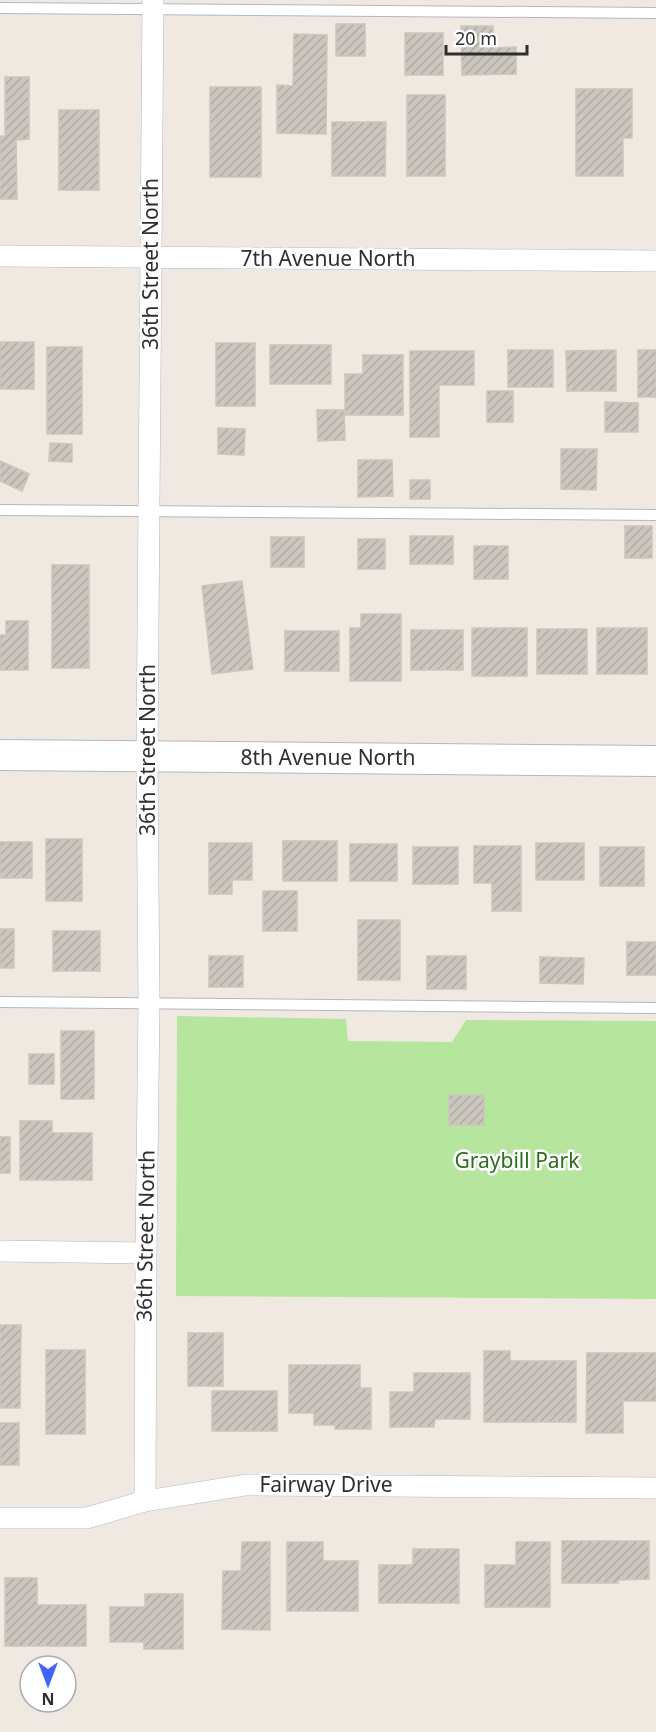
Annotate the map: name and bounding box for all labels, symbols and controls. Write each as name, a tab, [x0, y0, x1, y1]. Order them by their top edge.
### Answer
scale bar	[446, 18, 527, 56]
text: 20 m	[455, 26, 497, 50]
street label: 36th Street North	[136, 178, 164, 350]
street label: 7th Avenue North	[240, 244, 416, 272]
street label: 36th Street North	[133, 664, 161, 836]
street label: 8th Avenue North	[240, 743, 416, 771]
park label: Graybill Park	[454, 1146, 580, 1174]
street label: 36th Street North	[130, 1150, 160, 1322]
street label: Fairway Drive	[259, 1470, 393, 1498]
north arrow	[18, 1654, 78, 1714]
text: N	[41, 1688, 55, 1710]

